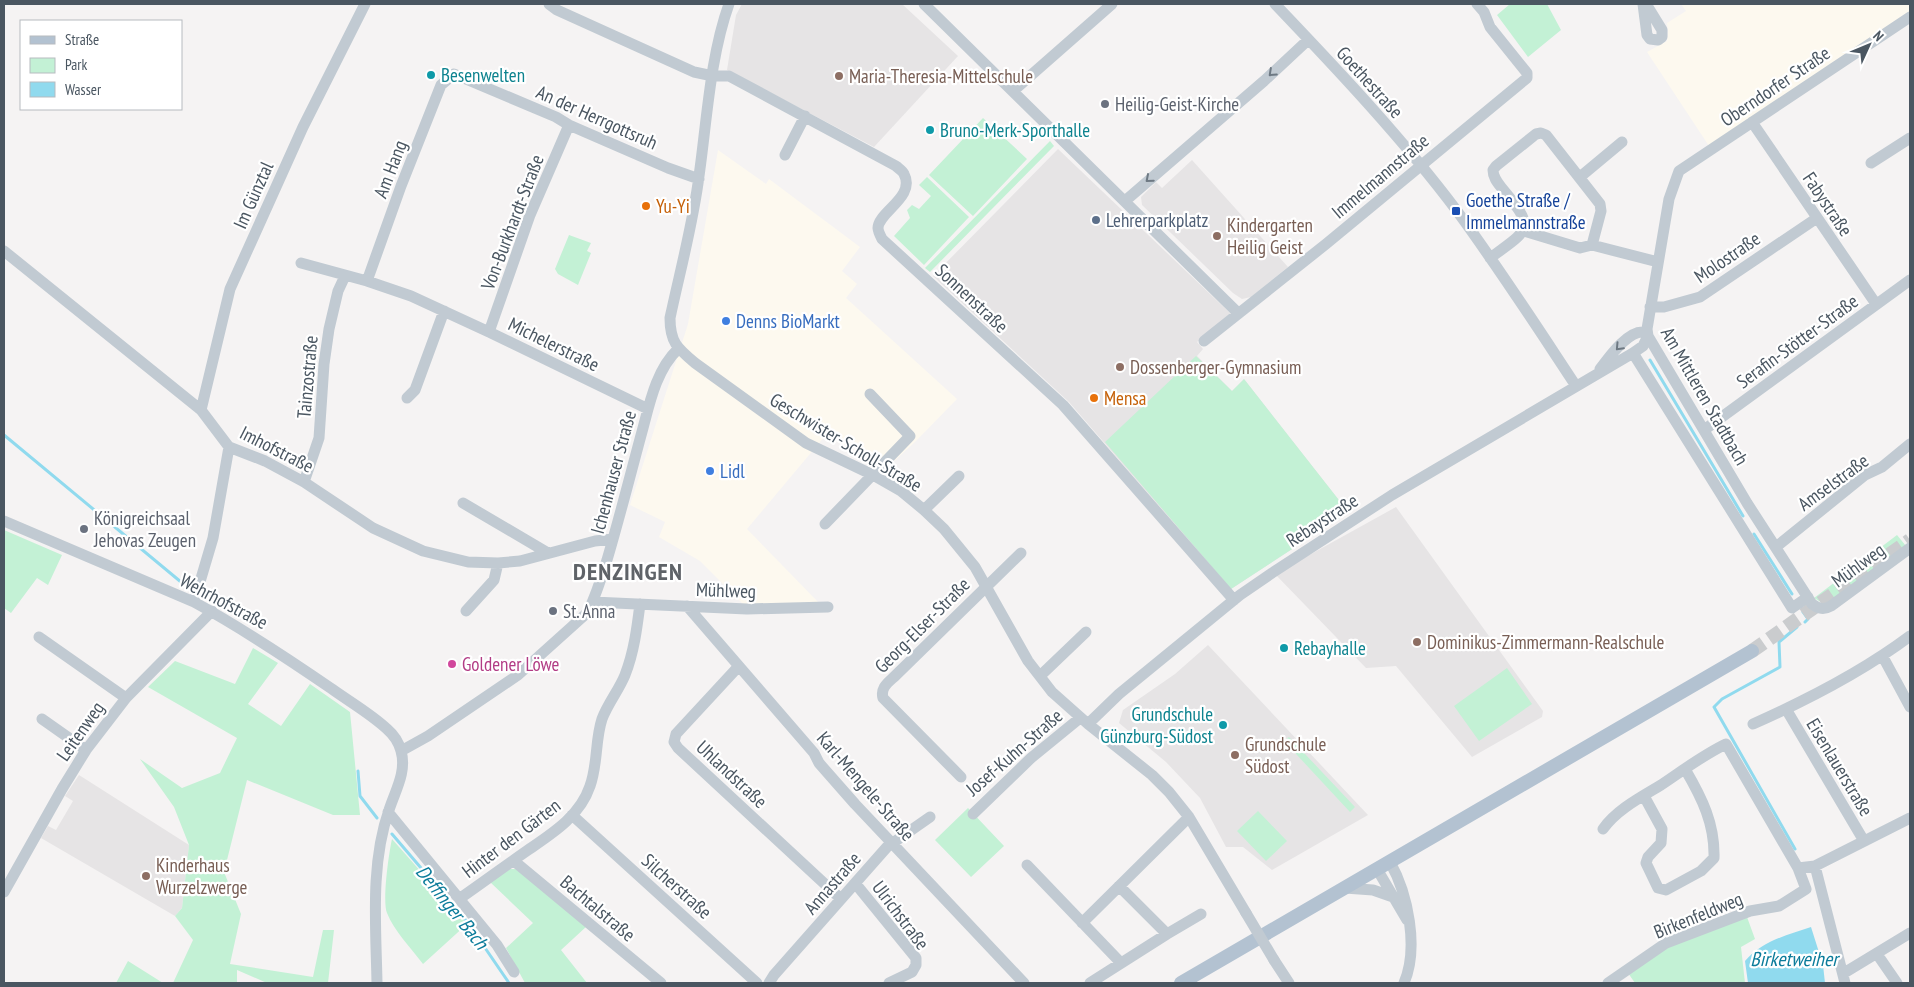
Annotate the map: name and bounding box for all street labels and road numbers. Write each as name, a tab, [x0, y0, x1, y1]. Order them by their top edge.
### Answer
street label: Goethestraße	[1331, 41, 1409, 123]
street label: Oberndorfer Straße	[1716, 41, 1834, 131]
street label: An der Herrgottsruh	[533, 80, 661, 154]
street label: Immelmannstraße	[1326, 128, 1434, 224]
street label: Am Hang	[368, 137, 412, 201]
street label: Von-Burkhardt-Straße	[475, 151, 549, 294]
street label: Im Günztal	[228, 157, 279, 232]
street label: Fabystraße	[1798, 167, 1858, 241]
street label: Molostraße	[1689, 226, 1765, 288]
street label: Sonnenstraße	[931, 258, 1013, 338]
street label: Serafin-Stötter-Straße	[1731, 289, 1863, 393]
street label: Michelerstraße	[505, 312, 604, 376]
street label: Am Mittleren Stadtbach	[1656, 323, 1754, 469]
street label: Tainzostraße	[291, 334, 323, 420]
street label: Geschwister-Scholl-Straße	[766, 387, 927, 497]
street label: Ichenhauser Straße	[585, 408, 641, 536]
street label: Imhofstraße	[236, 420, 318, 478]
street label: Amselstraße	[1793, 448, 1873, 516]
street label: Rebaystraße	[1282, 488, 1363, 552]
street label: Mühlweg	[1827, 538, 1889, 592]
street label: Wehrhofstraße	[176, 568, 272, 634]
street label: Georg-Elser-Straße	[869, 572, 975, 678]
street label: Mühlweg	[696, 577, 756, 603]
street label: Leitenweg	[51, 697, 109, 765]
street label: Josef-Kuhn-Straße	[960, 703, 1067, 801]
street label: Eisenlauerstraße	[1801, 714, 1879, 820]
street label: Karl-Mengele-Straße	[812, 726, 920, 846]
street label: Uhlandstraße	[691, 735, 773, 813]
street label: Hinter den Gärten	[457, 793, 565, 883]
street label: Annastraße	[798, 847, 866, 919]
street label: Silcherstraße	[637, 848, 717, 924]
street label: Bachtalstraße	[556, 870, 640, 946]
street label: Ulrichstraße	[867, 876, 935, 954]
street label: Birkenfeldweg	[1650, 886, 1746, 944]

